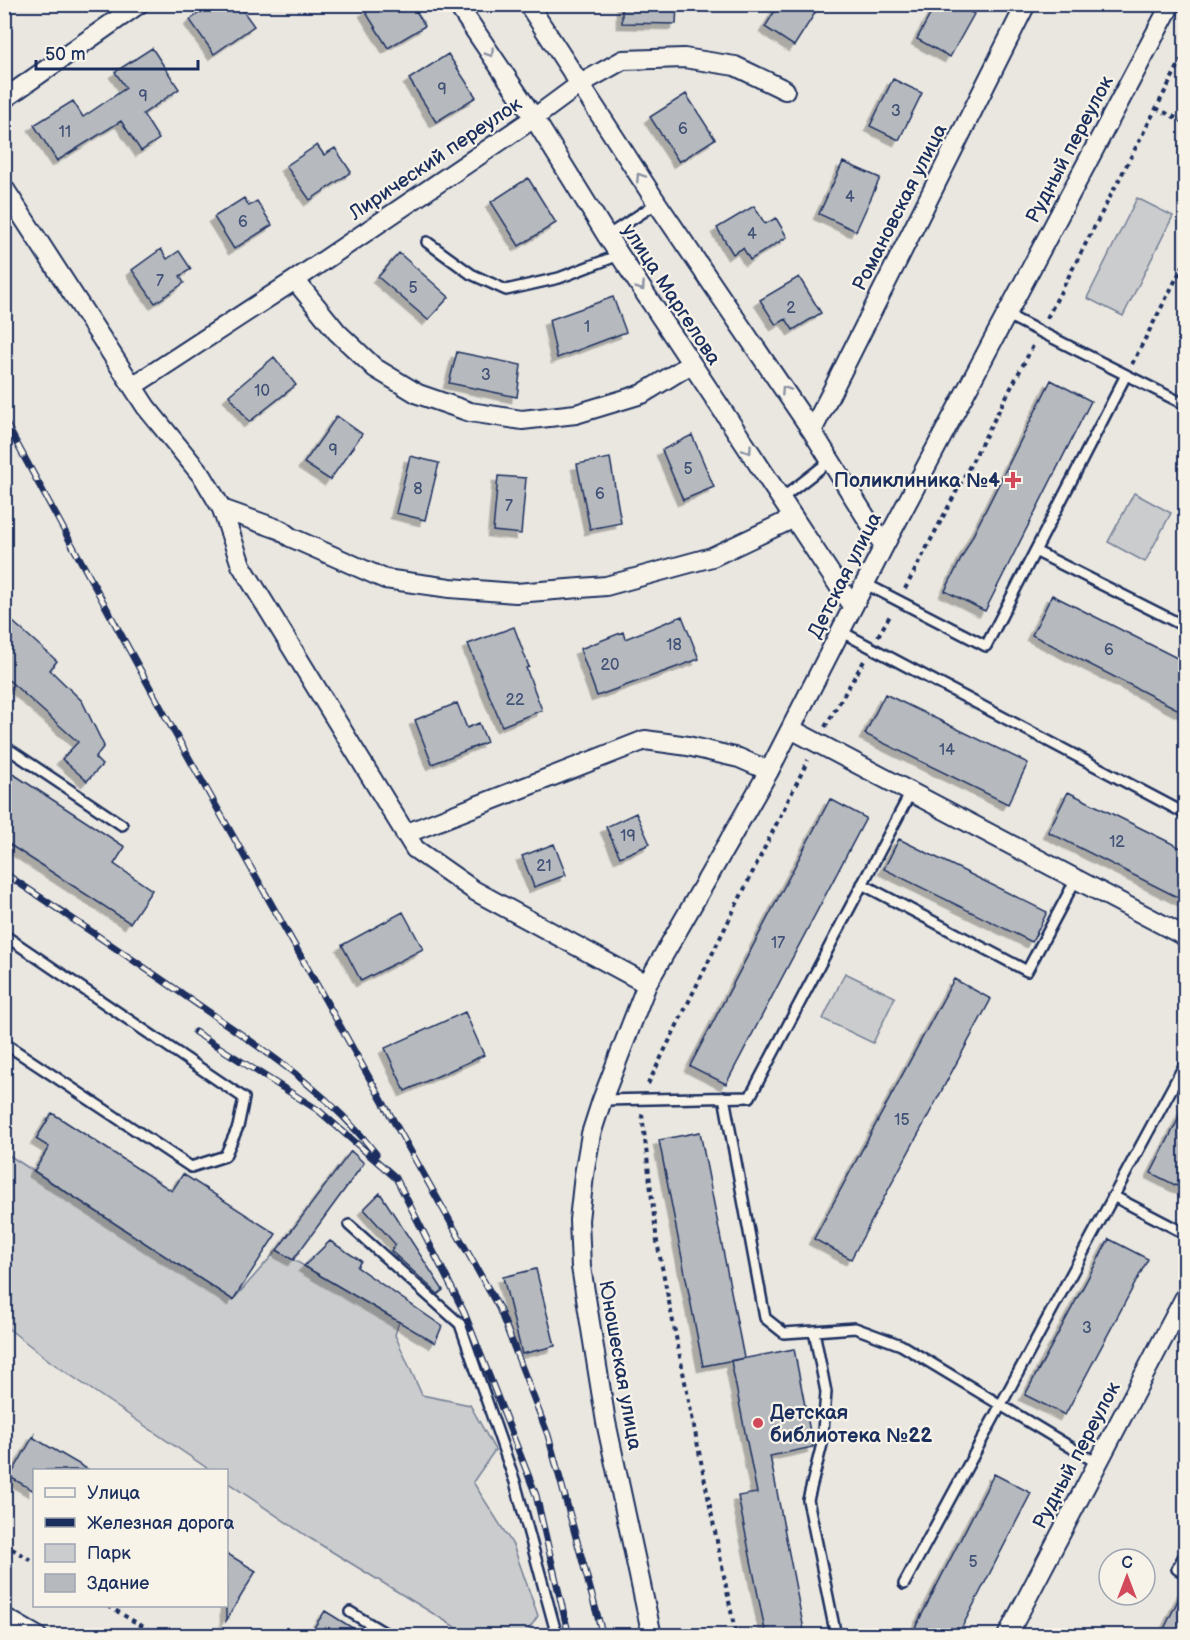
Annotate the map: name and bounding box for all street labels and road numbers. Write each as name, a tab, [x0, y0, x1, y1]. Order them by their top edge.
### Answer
street label: Рудный переулок	[1021, 71, 1119, 227]
street label: Лирический переулок	[344, 92, 527, 226]
street label: Романовская улица	[847, 120, 952, 295]
street label: улица Маргелова	[617, 219, 726, 370]
street label: Детская улица	[803, 508, 887, 642]
street label: Юношеская улица	[593, 1279, 647, 1452]
street label: Рудный переулок	[1028, 1377, 1126, 1533]

